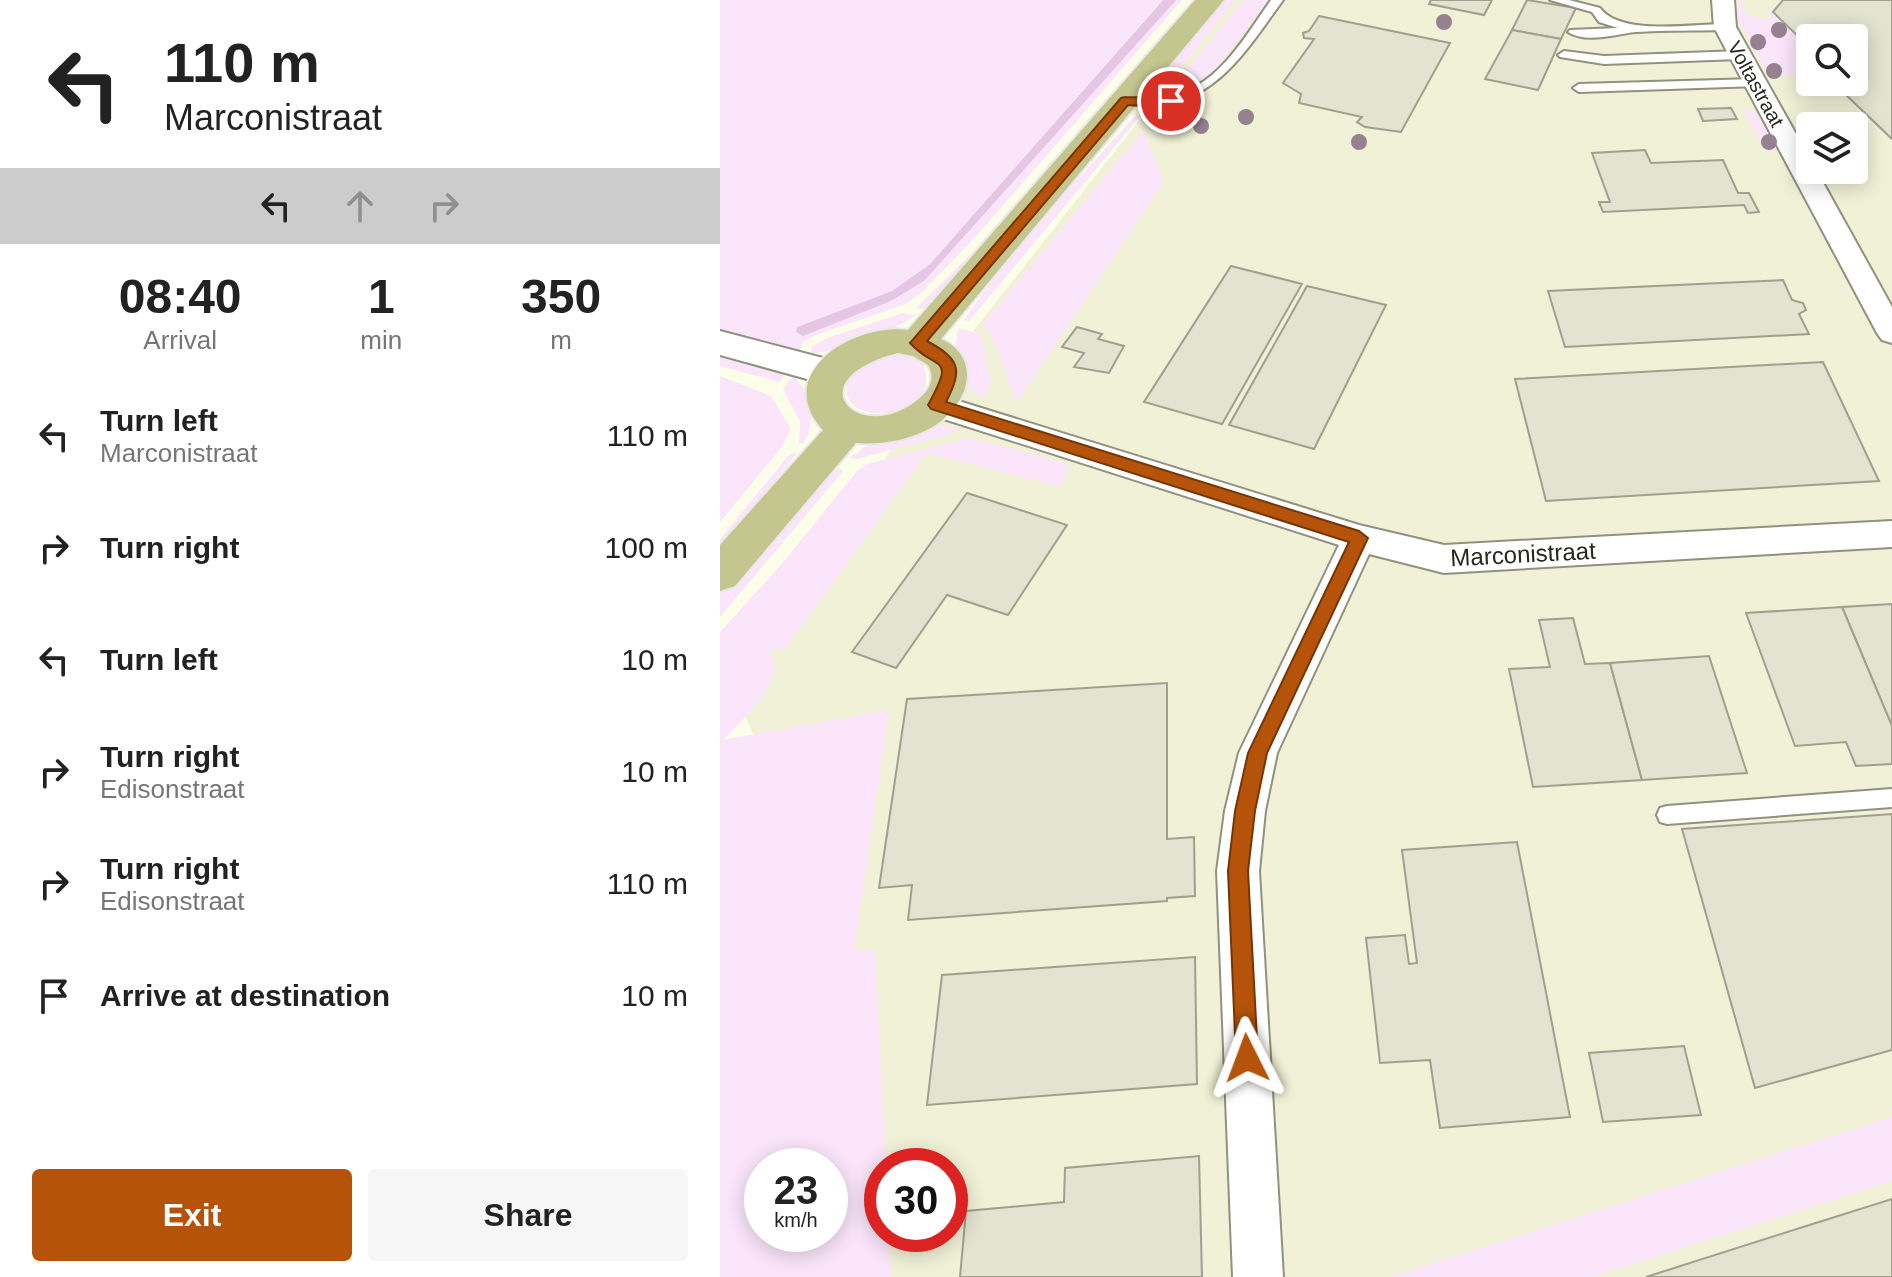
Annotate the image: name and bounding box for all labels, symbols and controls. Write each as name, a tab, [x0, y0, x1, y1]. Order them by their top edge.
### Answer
map controls	[1796, 24, 1868, 184]
button: search	[1796, 24, 1868, 96]
text: 110 m	[164, 31, 320, 94]
icon: left	[32, 32, 136, 136]
street label: Voltastraat	[1723, 37, 1789, 131]
pin	[1137, 67, 1205, 135]
icon: arrive	[1149, 79, 1193, 123]
text: Marconistraat	[164, 97, 382, 138]
button: layers	[1796, 112, 1868, 184]
icon: left	[254, 184, 298, 228]
icon: ahead	[338, 184, 382, 228]
icon: right	[422, 184, 466, 228]
text: 08:40	[119, 270, 242, 323]
text: 1	[368, 270, 395, 323]
text: 350	[521, 270, 601, 323]
text: Arrival	[143, 325, 217, 355]
text: min	[360, 325, 402, 355]
text: m	[550, 325, 572, 355]
text: Turn left	[100, 404, 218, 437]
icon: left	[32, 414, 76, 458]
text: 110 m	[607, 419, 688, 452]
text: Marconistraat	[100, 438, 258, 468]
icon: right	[32, 526, 76, 570]
text: Turn right	[100, 531, 239, 564]
text: 100 m	[605, 531, 688, 564]
street label: Marconistraat	[1450, 537, 1597, 571]
icon: left	[32, 638, 76, 682]
text: Turn left	[100, 643, 218, 676]
text: 10 m	[621, 643, 688, 676]
text: Turn right	[100, 740, 239, 773]
icon: right	[32, 750, 76, 794]
text: 10 m	[621, 755, 688, 788]
text: Edisonstraat	[100, 774, 245, 804]
text: Turn right	[100, 852, 239, 885]
icon: right	[32, 862, 76, 906]
text: 110 m	[607, 867, 688, 900]
text: Edisonstraat	[100, 886, 245, 916]
icon: arrive	[32, 974, 76, 1018]
text: Arrive at destination	[100, 979, 390, 1012]
text: 10 m	[621, 979, 688, 1012]
position arrow	[1205, 1016, 1289, 1100]
speed limit sign: 30	[864, 1148, 968, 1252]
text: 23	[774, 1168, 818, 1212]
button: Exit	[32, 1169, 352, 1261]
button: Share	[368, 1169, 688, 1261]
text: km/h	[774, 1209, 818, 1231]

